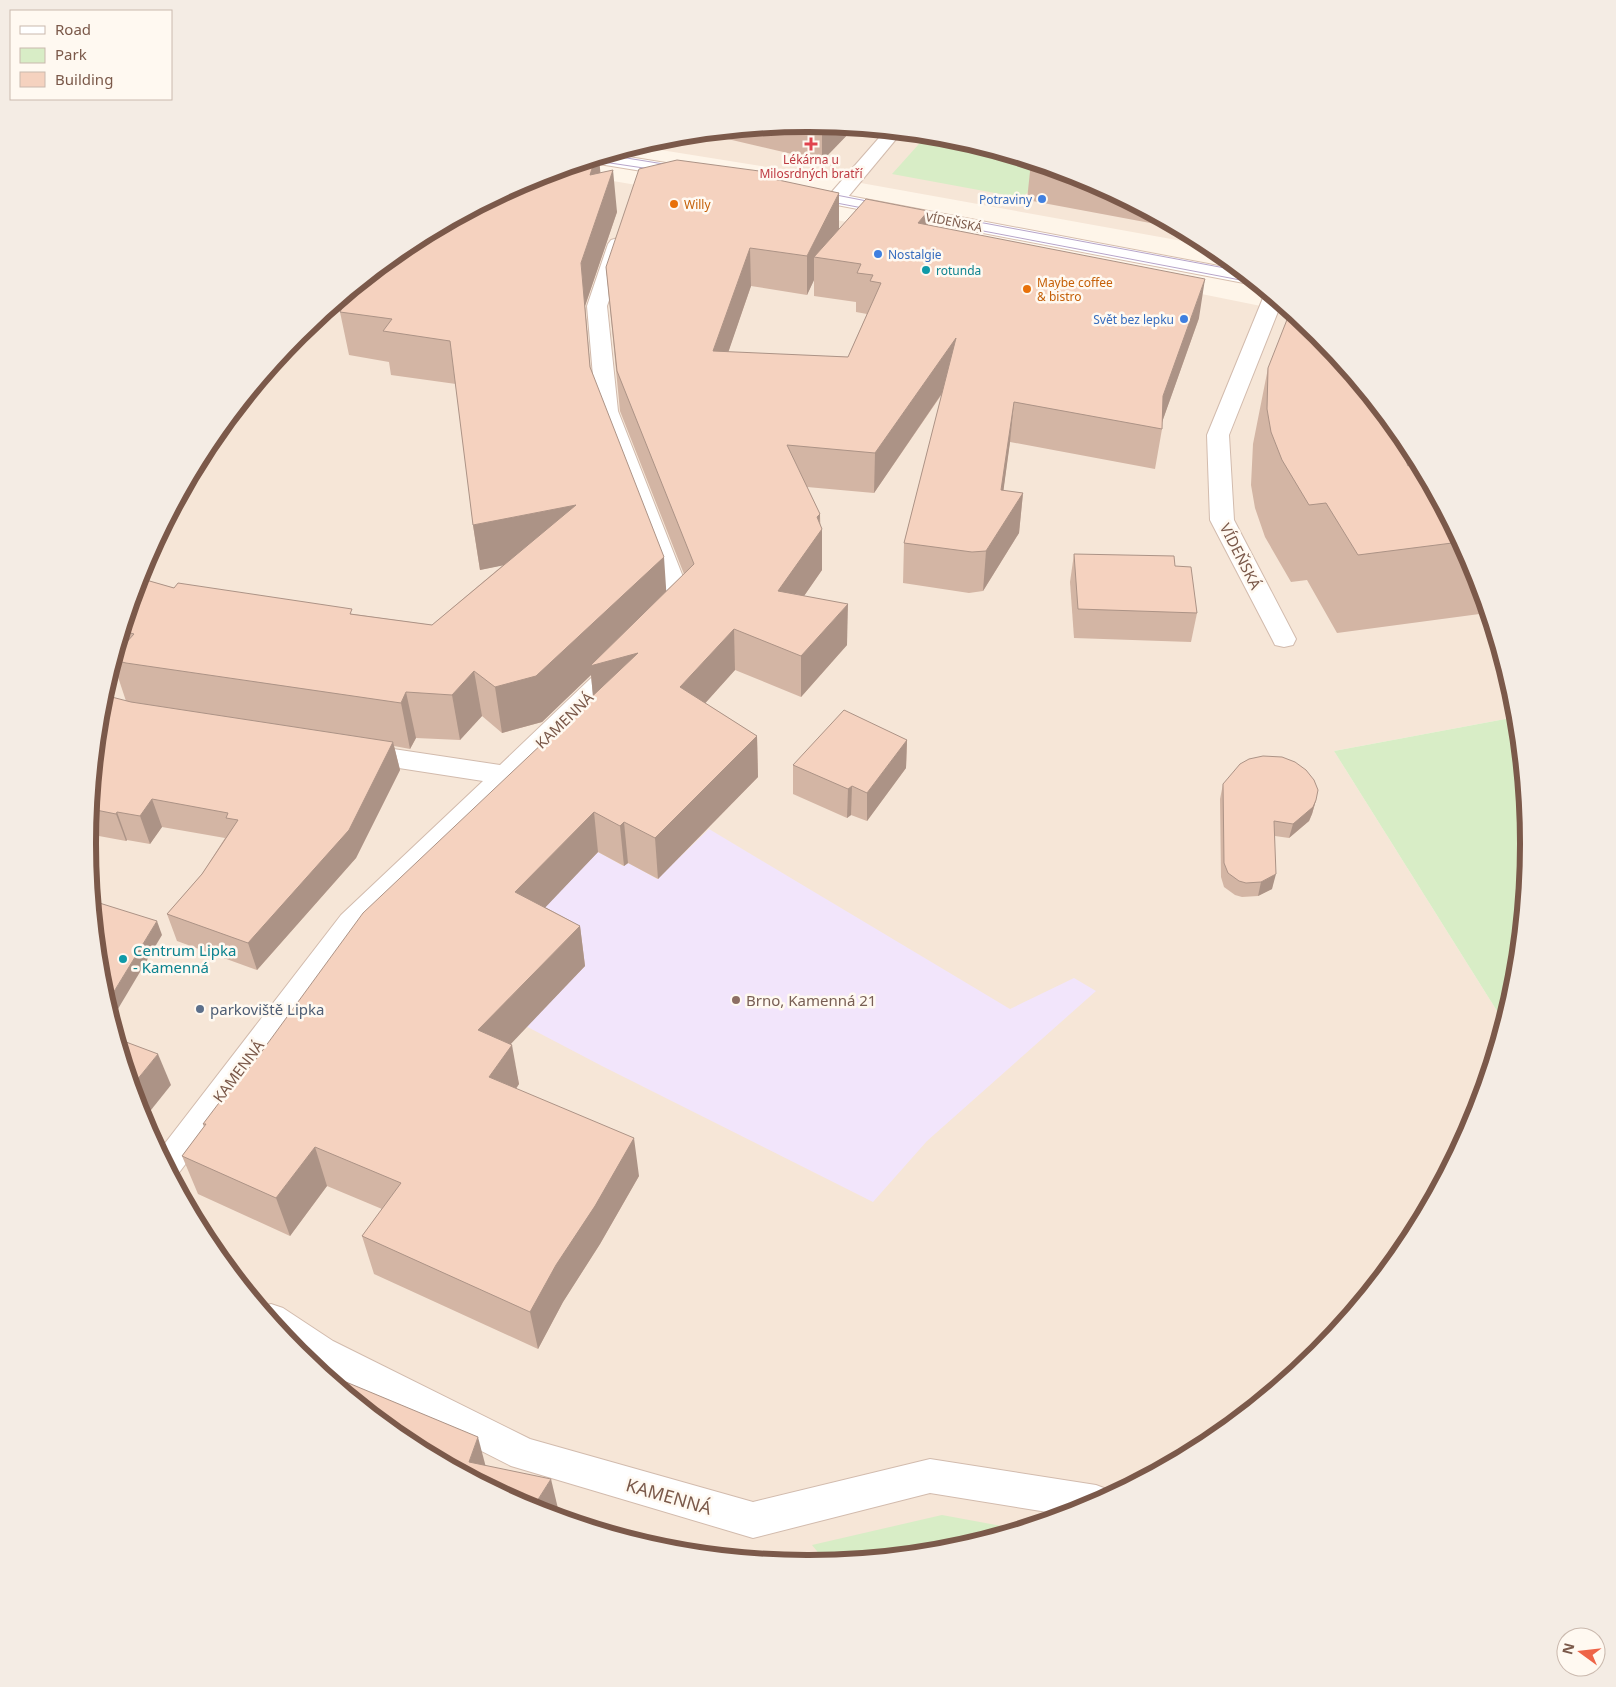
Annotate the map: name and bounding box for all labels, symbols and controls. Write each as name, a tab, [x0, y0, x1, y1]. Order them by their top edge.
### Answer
legend	[10, 10, 172, 100]
text: Road	[55, 19, 91, 39]
text: Park	[55, 44, 87, 64]
text: Building	[55, 69, 113, 89]
marker: Lékárna u Milosrdných bratří	[805, 138, 817, 150]
place label: Lékárna u Milosrdných bratří	[759, 151, 864, 182]
place label: Potraviny	[979, 191, 1033, 208]
marker: Potraviny	[1036, 193, 1048, 205]
place label: Willy	[684, 196, 711, 213]
marker: Willy	[668, 198, 680, 210]
street label: VÍDEŇSKÁ	[924, 208, 984, 236]
place label: Nostalgie	[888, 246, 942, 263]
marker: Nostalgie	[872, 248, 884, 260]
place label: rotunda	[936, 262, 981, 279]
marker: rotunda	[920, 264, 932, 276]
place label: Maybe coffee & bistro	[1037, 274, 1113, 305]
marker: Maybe coffee & bistro	[1021, 283, 1033, 295]
place label: Svět bez lepku	[1093, 311, 1174, 328]
marker: Svět bez lepku	[1178, 313, 1190, 325]
street label: VÍDEŇSKÁ	[1216, 519, 1266, 593]
street label: KAMENNÁ	[531, 687, 598, 753]
place label: Centrum Lipka - Kamenná	[133, 940, 236, 977]
marker: Centrum Lipka - Kamenná	[117, 953, 129, 965]
place label: Brno, Kamenná 21	[746, 990, 876, 1010]
marker: Brno, Kamenná 21	[730, 994, 742, 1006]
place label: parkoviště Lipka	[210, 999, 324, 1019]
marker: parkoviště Lipka	[194, 1003, 206, 1015]
street label: KAMENNÁ	[208, 1035, 268, 1106]
street label: KAMENNÁ	[623, 1472, 715, 1520]
north arrow	[1556, 1627, 1606, 1677]
text: N	[1557, 1641, 1579, 1656]

